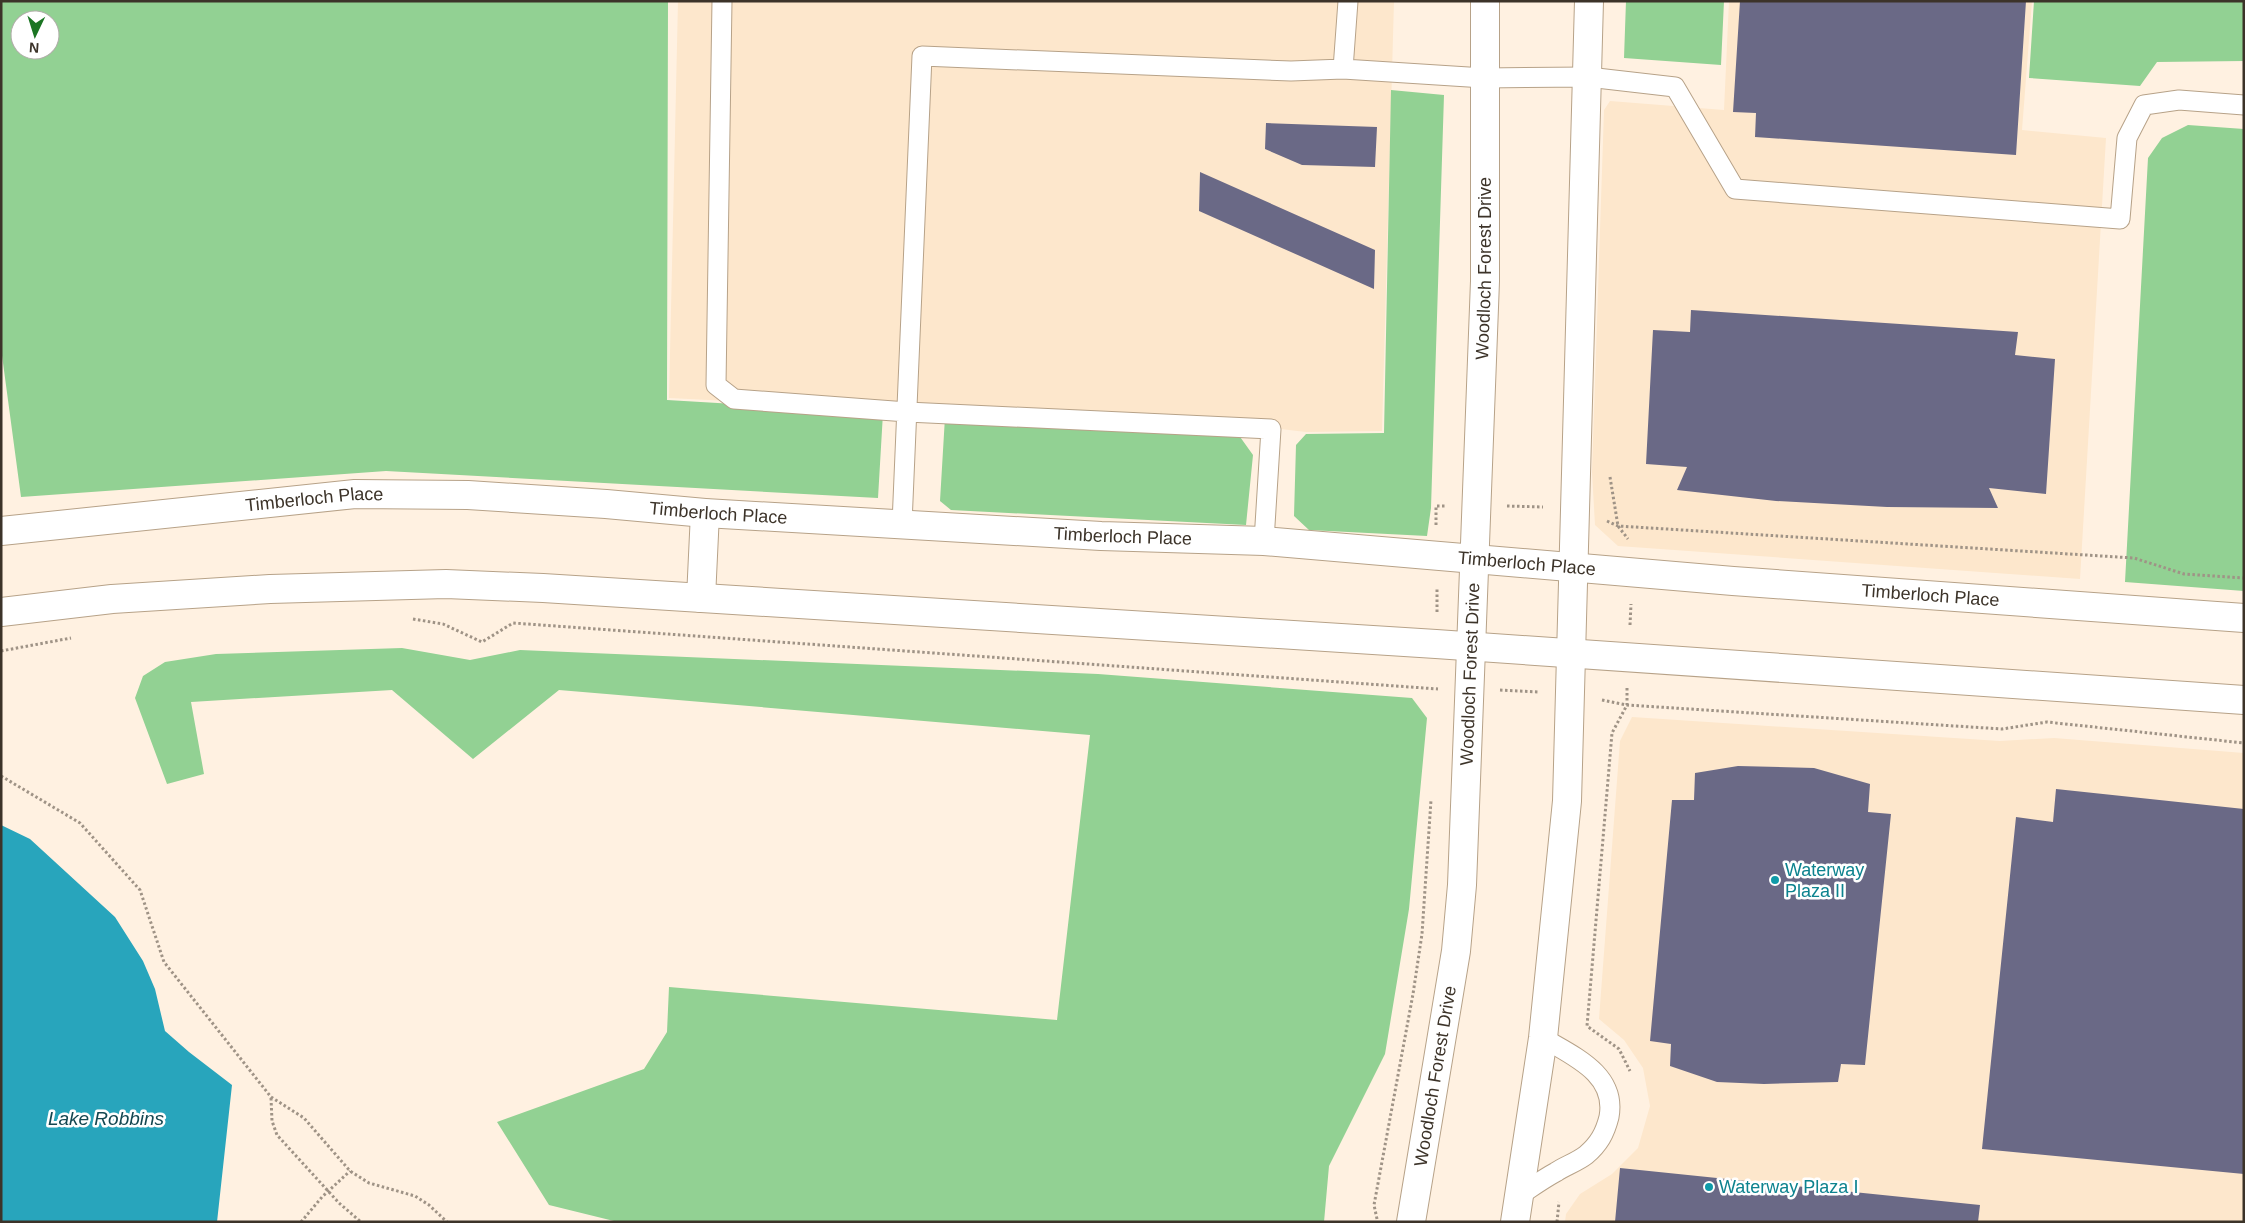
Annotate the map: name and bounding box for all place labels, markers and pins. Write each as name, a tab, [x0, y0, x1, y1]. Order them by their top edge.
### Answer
place label: Waterway Plaza II	[1785, 860, 1864, 901]
marker: Waterway Plaza II	[1769, 874, 1781, 886]
place label: Waterway Plaza I	[1719, 1177, 1858, 1197]
marker: Waterway Plaza I	[1703, 1181, 1715, 1193]

